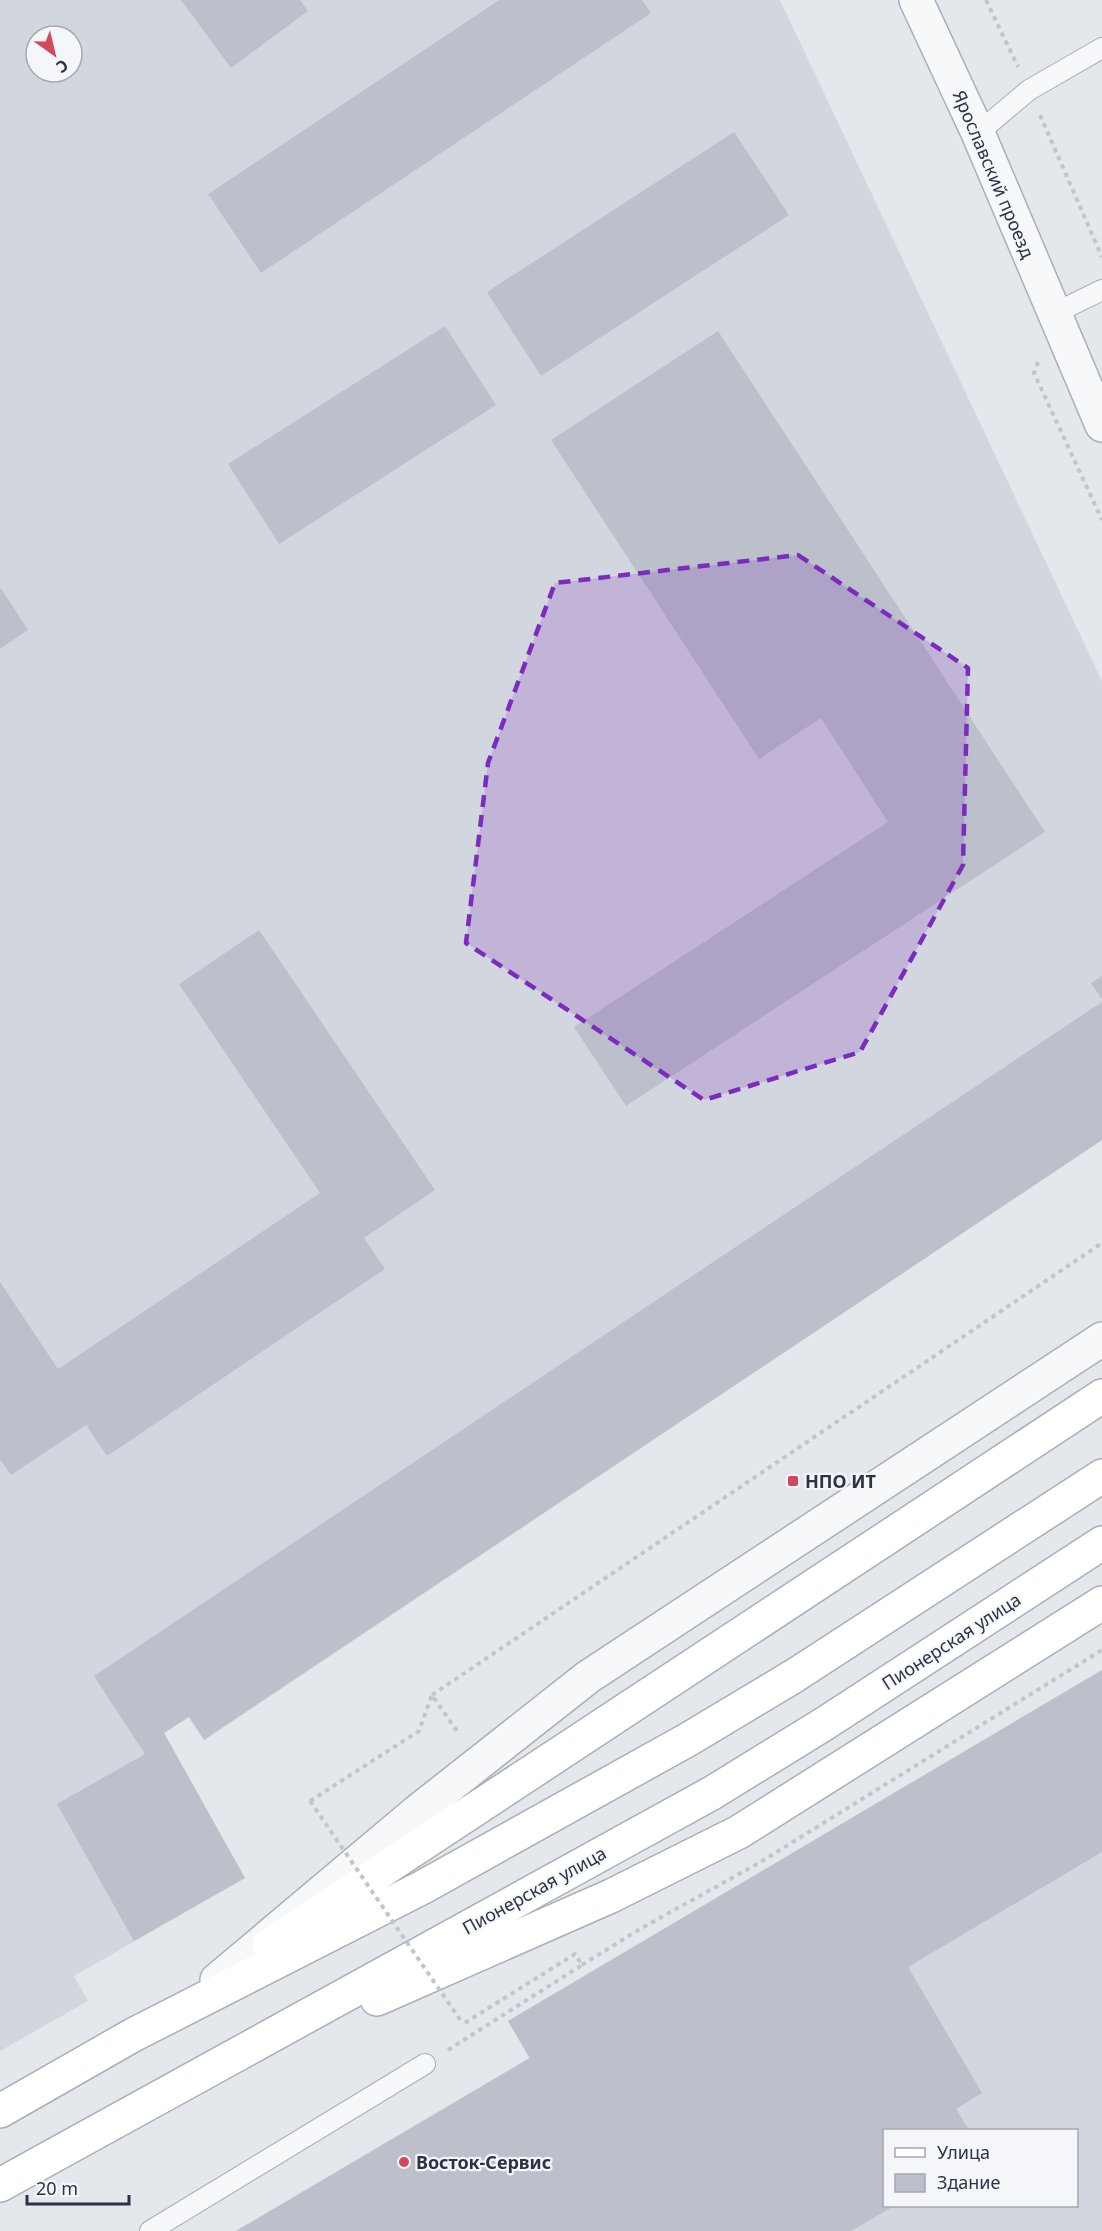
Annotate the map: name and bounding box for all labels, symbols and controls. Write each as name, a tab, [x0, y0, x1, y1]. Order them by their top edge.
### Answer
north arrow	[24, 24, 84, 84]
text: С	[52, 54, 73, 78]
street label: Ярославский проезд	[948, 86, 1040, 262]
place label: НПО ИТ	[805, 1469, 876, 1493]
marker: НПО ИТ	[786, 1474, 800, 1488]
street label: Пионерская улица	[877, 1587, 1025, 1695]
street label: Пионерская улица	[458, 1840, 610, 1940]
legend	[883, 2129, 1078, 2207]
text: Улица	[937, 2140, 990, 2164]
place label: Восток-Сервис	[416, 2150, 551, 2174]
marker: Восток-Сервис	[397, 2155, 411, 2169]
scale bar	[27, 2168, 129, 2206]
text: Здание	[937, 2170, 1001, 2194]
text: 20 m	[36, 2176, 78, 2200]

